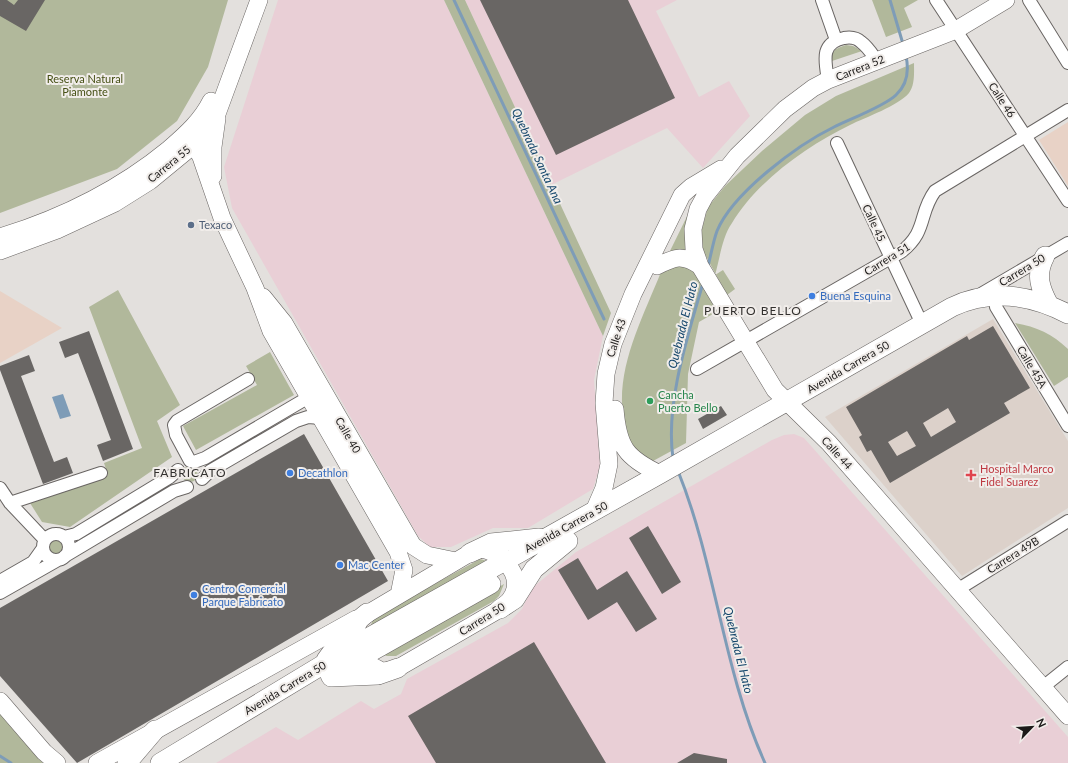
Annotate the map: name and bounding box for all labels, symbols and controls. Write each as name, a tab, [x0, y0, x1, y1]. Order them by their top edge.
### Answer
street label: Carrera 52	[834, 52, 886, 83]
park label: Reserva Natural Piamonte	[47, 72, 123, 98]
street label: Calle 46	[986, 80, 1019, 120]
water label: Quebrada Santa Ana	[509, 106, 566, 206]
street label: Carrera 55	[145, 142, 193, 185]
street label: Calle 45	[860, 202, 889, 243]
place label: Texaco	[199, 218, 232, 231]
marker: Texaco	[186, 220, 196, 230]
street label: Carrera 51	[862, 239, 912, 278]
street label: Carrera 50	[996, 250, 1048, 288]
water label: Quebrada El Hato	[664, 280, 701, 370]
place label: Buena Esquina	[820, 289, 891, 302]
marker: Buena Esquina	[807, 291, 817, 301]
district label: PUERTO BELLO	[704, 303, 802, 318]
street label: Calle 43	[603, 317, 628, 359]
street label: Avenida Carrera 50	[804, 337, 892, 395]
street label: Calle 45A	[1015, 343, 1050, 391]
place label: Cancha Puerto Bello	[658, 388, 718, 414]
marker: Cancha Puerto Bello	[645, 396, 655, 406]
street label: Calle 40	[333, 414, 364, 456]
street label: Calle 44	[819, 434, 856, 472]
place label: Hospital Marco Fidel Suarez	[980, 462, 1054, 488]
district label: FABRICATO	[153, 465, 227, 480]
place label: Decathlon	[298, 466, 348, 479]
marker: Decathlon	[285, 468, 295, 478]
marker: Hospital Marco Fidel Suarez	[965, 469, 977, 481]
street label: Avenida Carrera 50	[522, 498, 610, 555]
street label: Carrera 49B	[984, 534, 1041, 576]
place label: Mac Center	[348, 558, 404, 571]
marker: Mac Center	[335, 560, 345, 570]
place label: Centro Comercial Parque Fabricato	[202, 582, 286, 608]
marker: Centro Comercial Parque Fabricato	[189, 590, 199, 600]
street label: Carrera 50	[457, 599, 507, 638]
water label: Quebrada El Hato	[720, 605, 757, 695]
street label: Avenida Carrera 50	[242, 658, 328, 717]
north arrow	[1012, 707, 1052, 747]
text: N	[1034, 716, 1049, 729]

